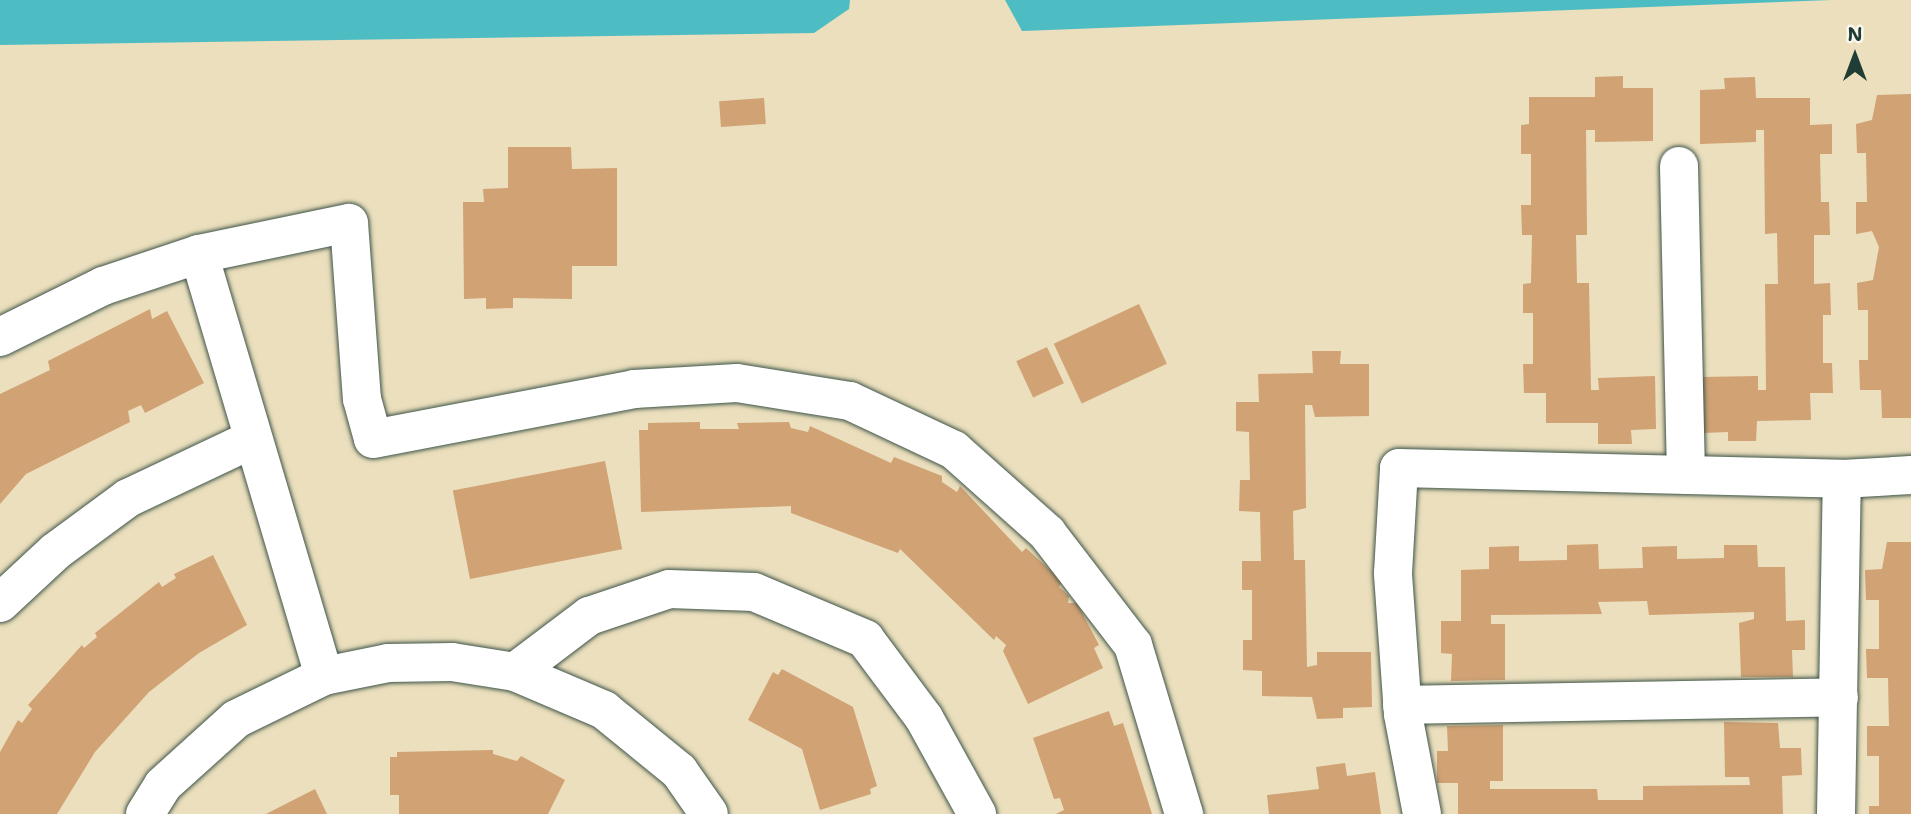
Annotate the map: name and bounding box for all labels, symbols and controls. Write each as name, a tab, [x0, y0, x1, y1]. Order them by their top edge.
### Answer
north arrow	[1820, 21, 1890, 91]
text: N	[1847, 22, 1863, 47]

